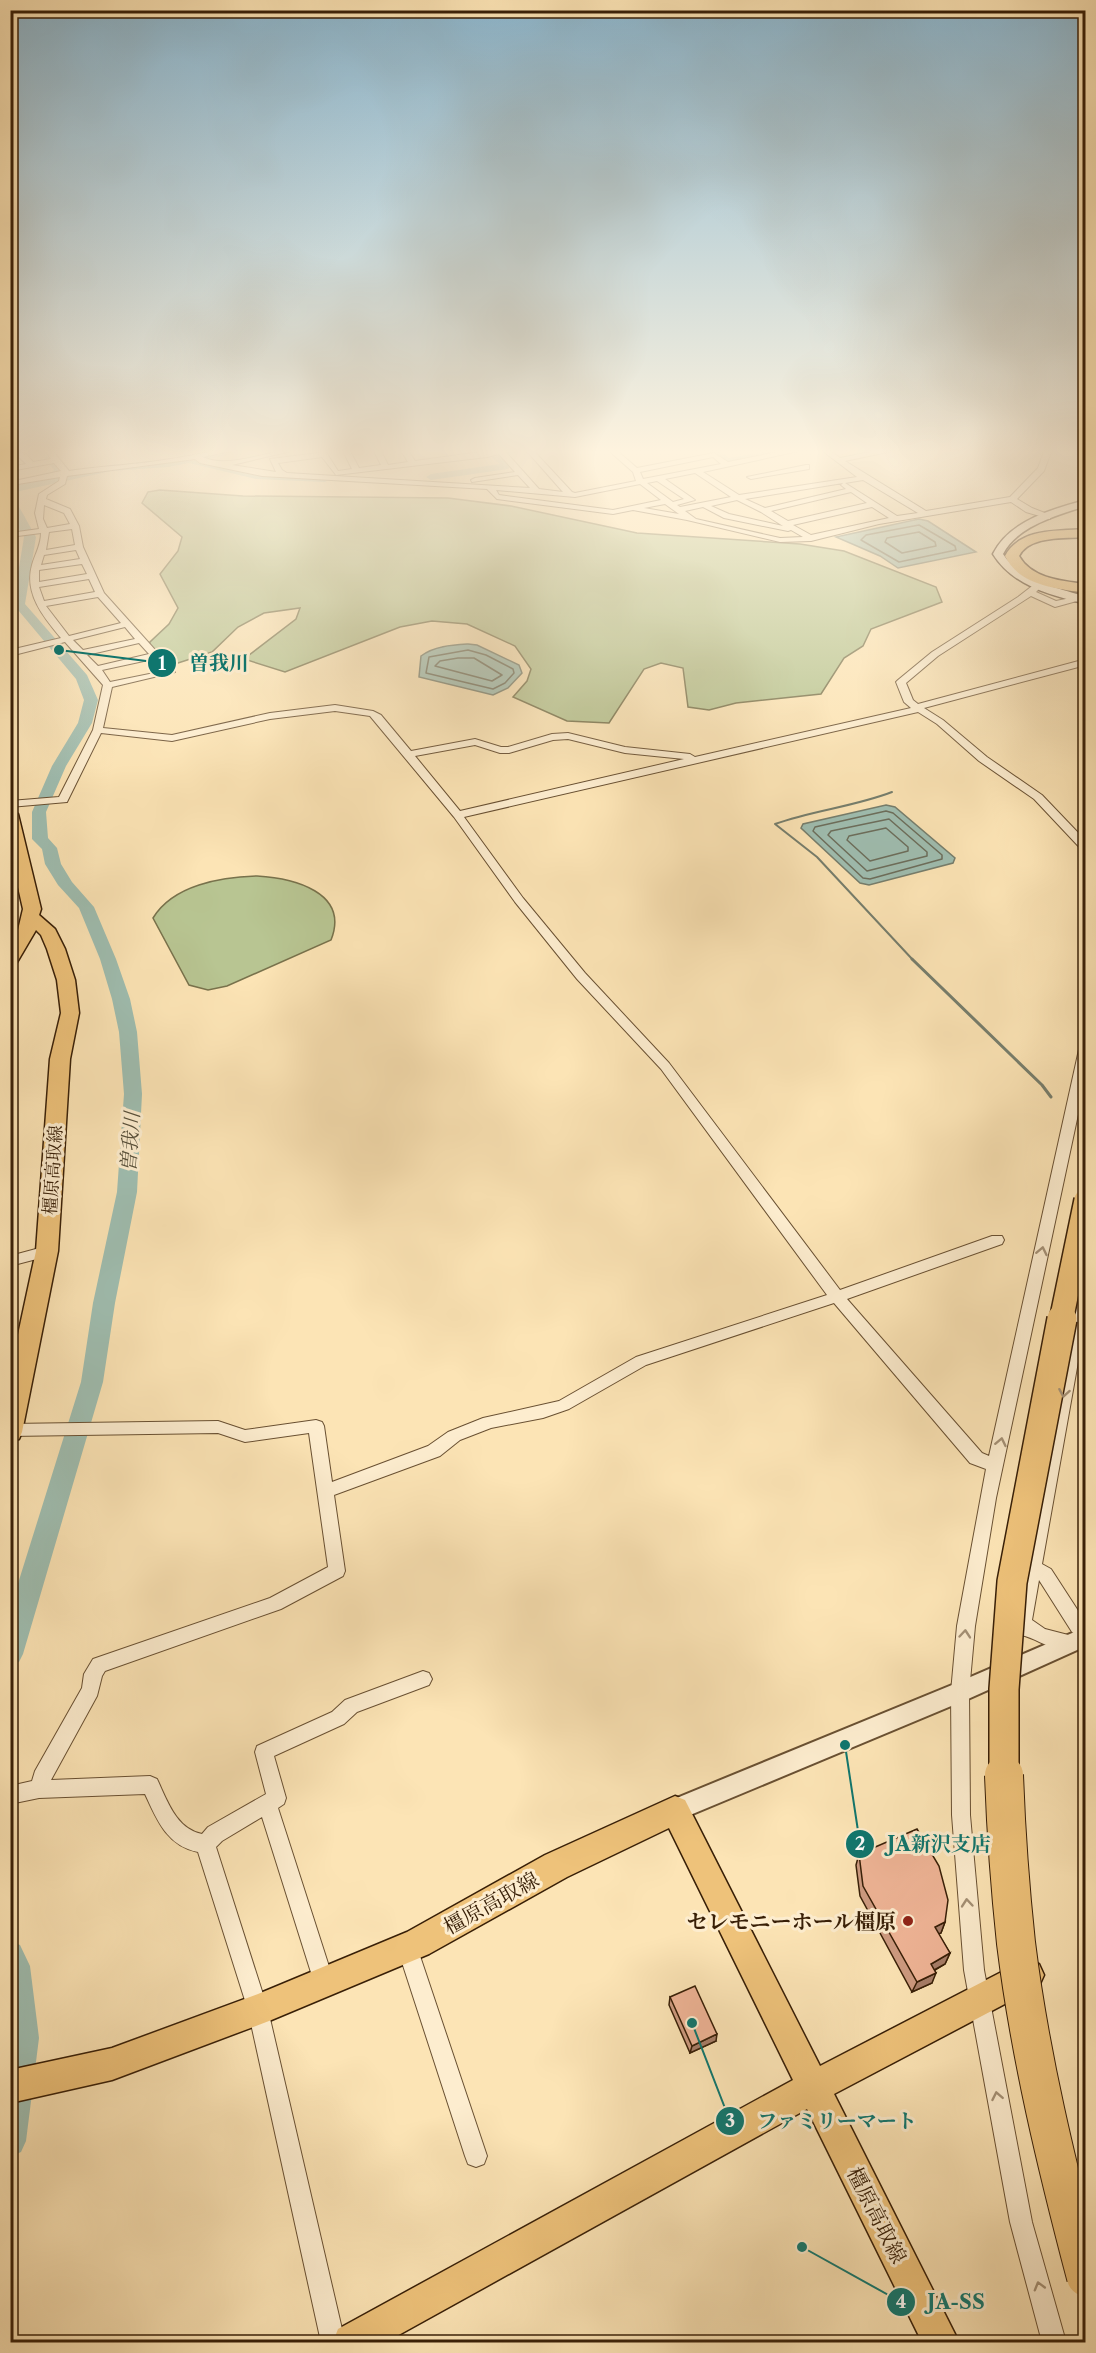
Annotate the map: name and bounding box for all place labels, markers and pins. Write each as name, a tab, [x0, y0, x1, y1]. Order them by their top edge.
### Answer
callout: 曽我川	[147, 644, 261, 682]
callout: JA新沢支店	[845, 1825, 1003, 1863]
place label: セレモニーホール橿原	[686, 1909, 896, 1934]
marker: セレモニーホール橿原	[901, 1914, 915, 1928]
callout: ファミリーマート	[715, 2102, 929, 2140]
callout: JA-SS	[886, 2283, 997, 2321]

